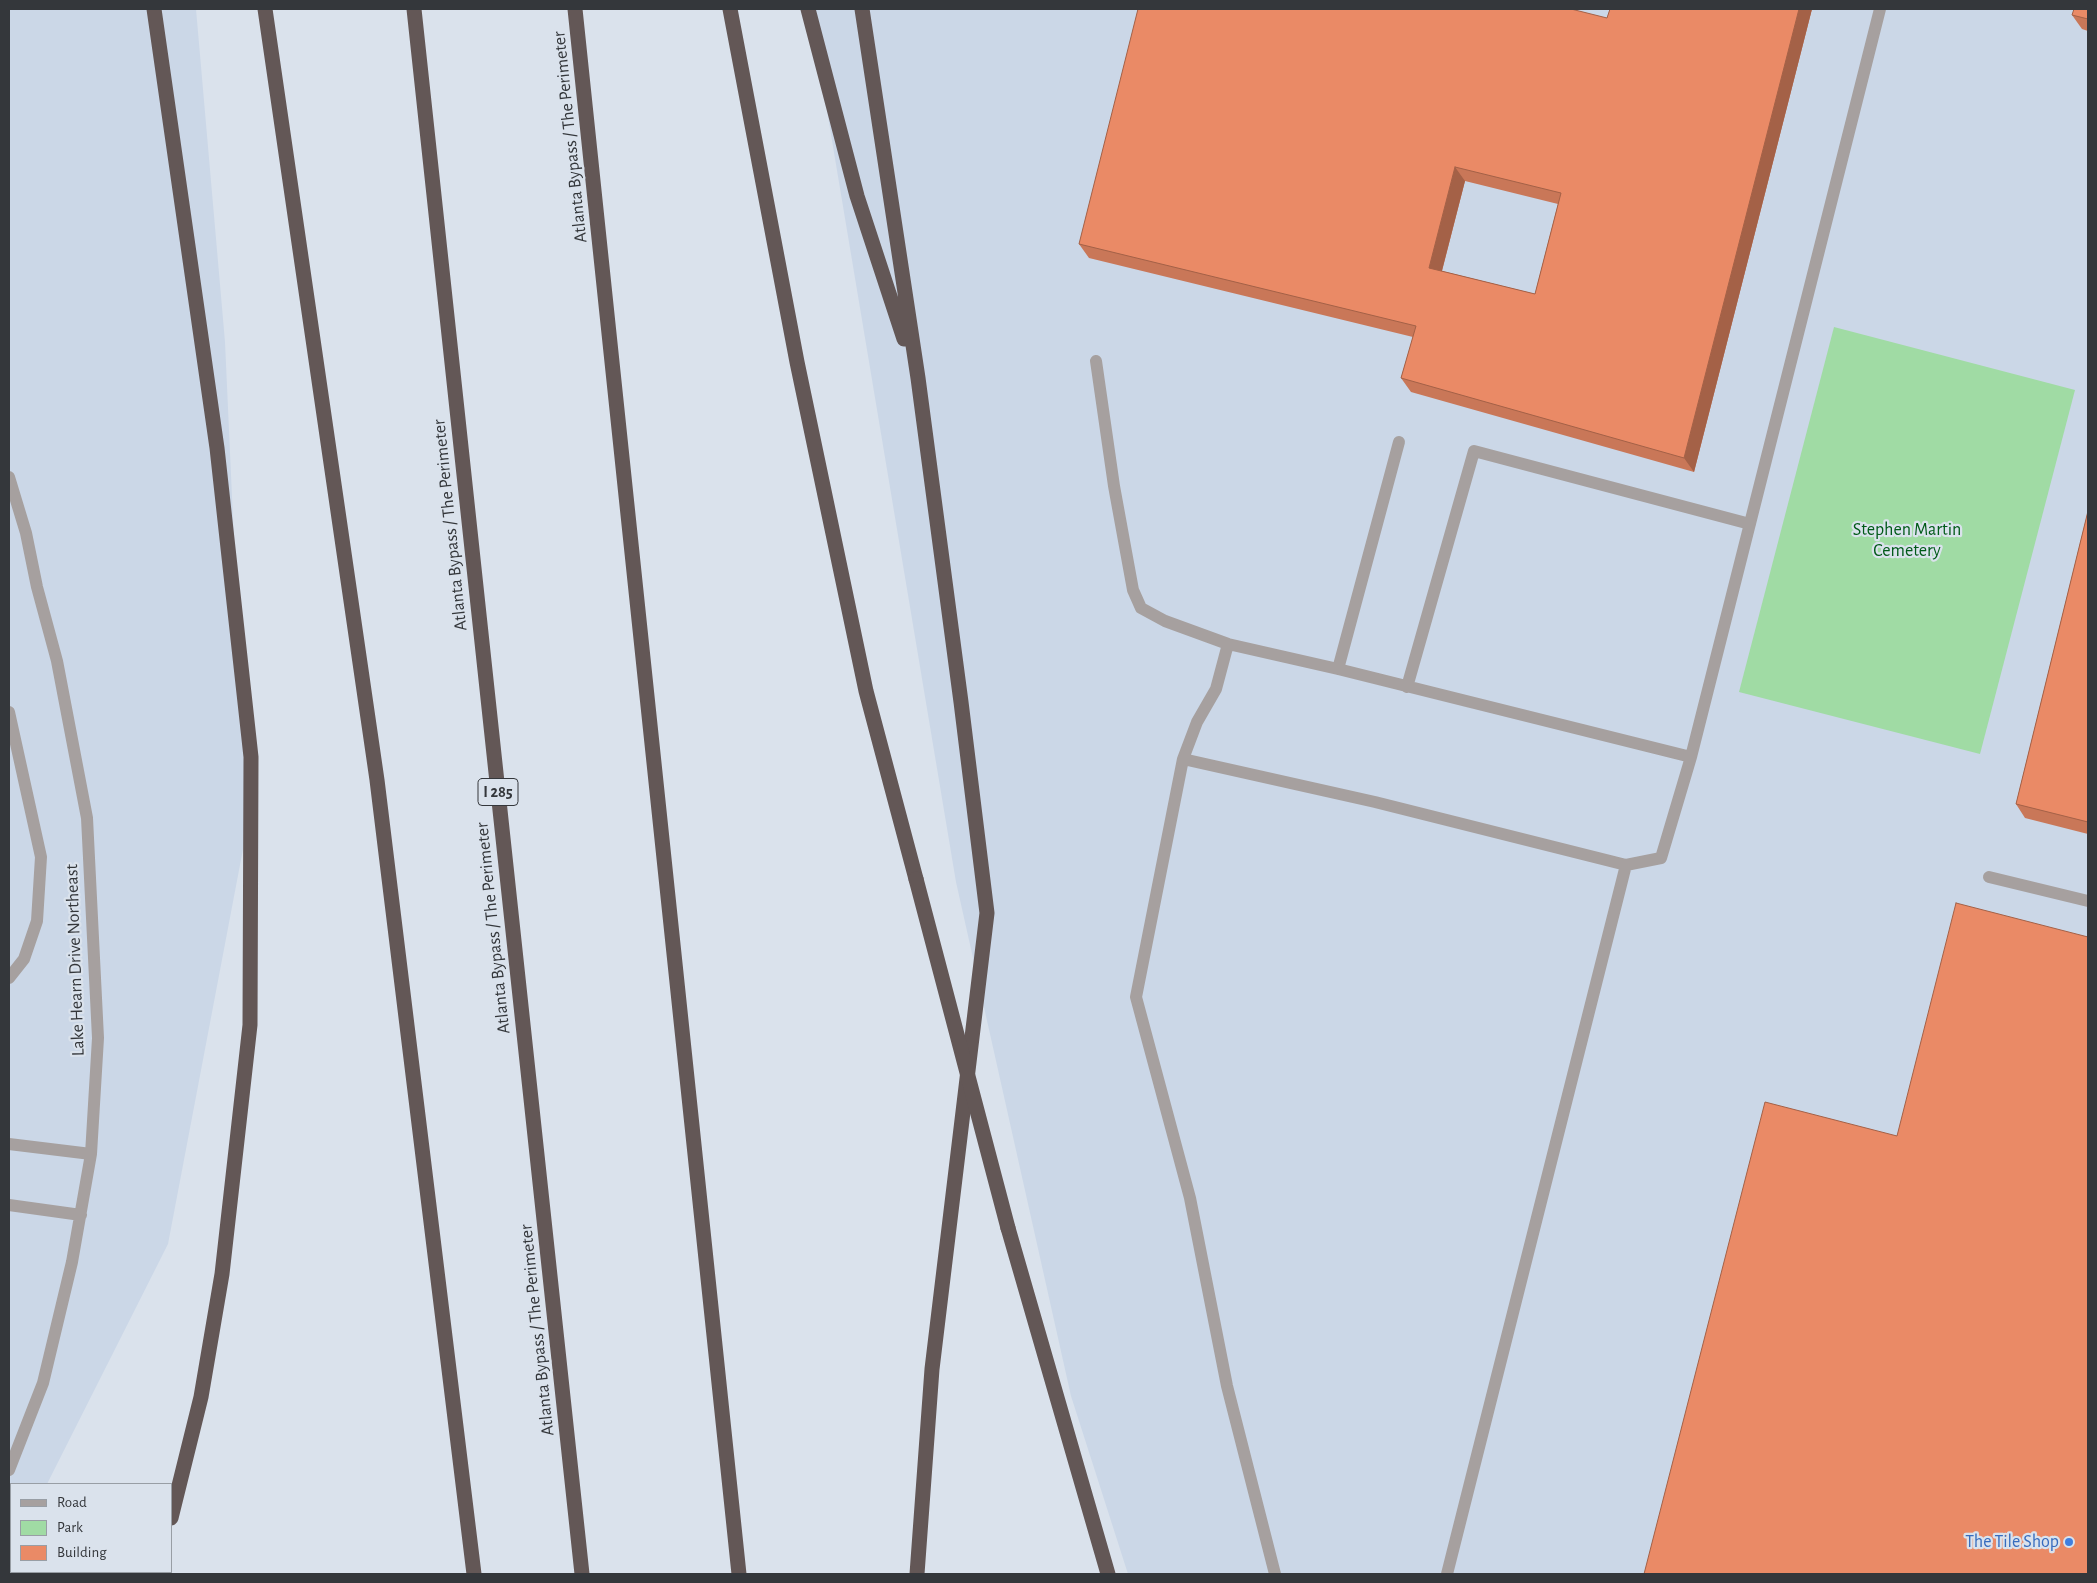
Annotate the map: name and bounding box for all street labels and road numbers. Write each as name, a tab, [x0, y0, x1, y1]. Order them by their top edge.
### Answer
street label: Atlanta Bypass / The Perimeter	[548, 30, 592, 244]
street label: Atlanta Bypass / The Perimeter	[428, 418, 472, 632]
road number: I 285	[478, 779, 518, 806]
street label: Atlanta Bypass / The Perimeter	[471, 821, 515, 1035]
street label: Lake Hearn Drive Northeast	[61, 863, 89, 1057]
street label: Atlanta Bypass / The Perimeter	[515, 1223, 559, 1437]

